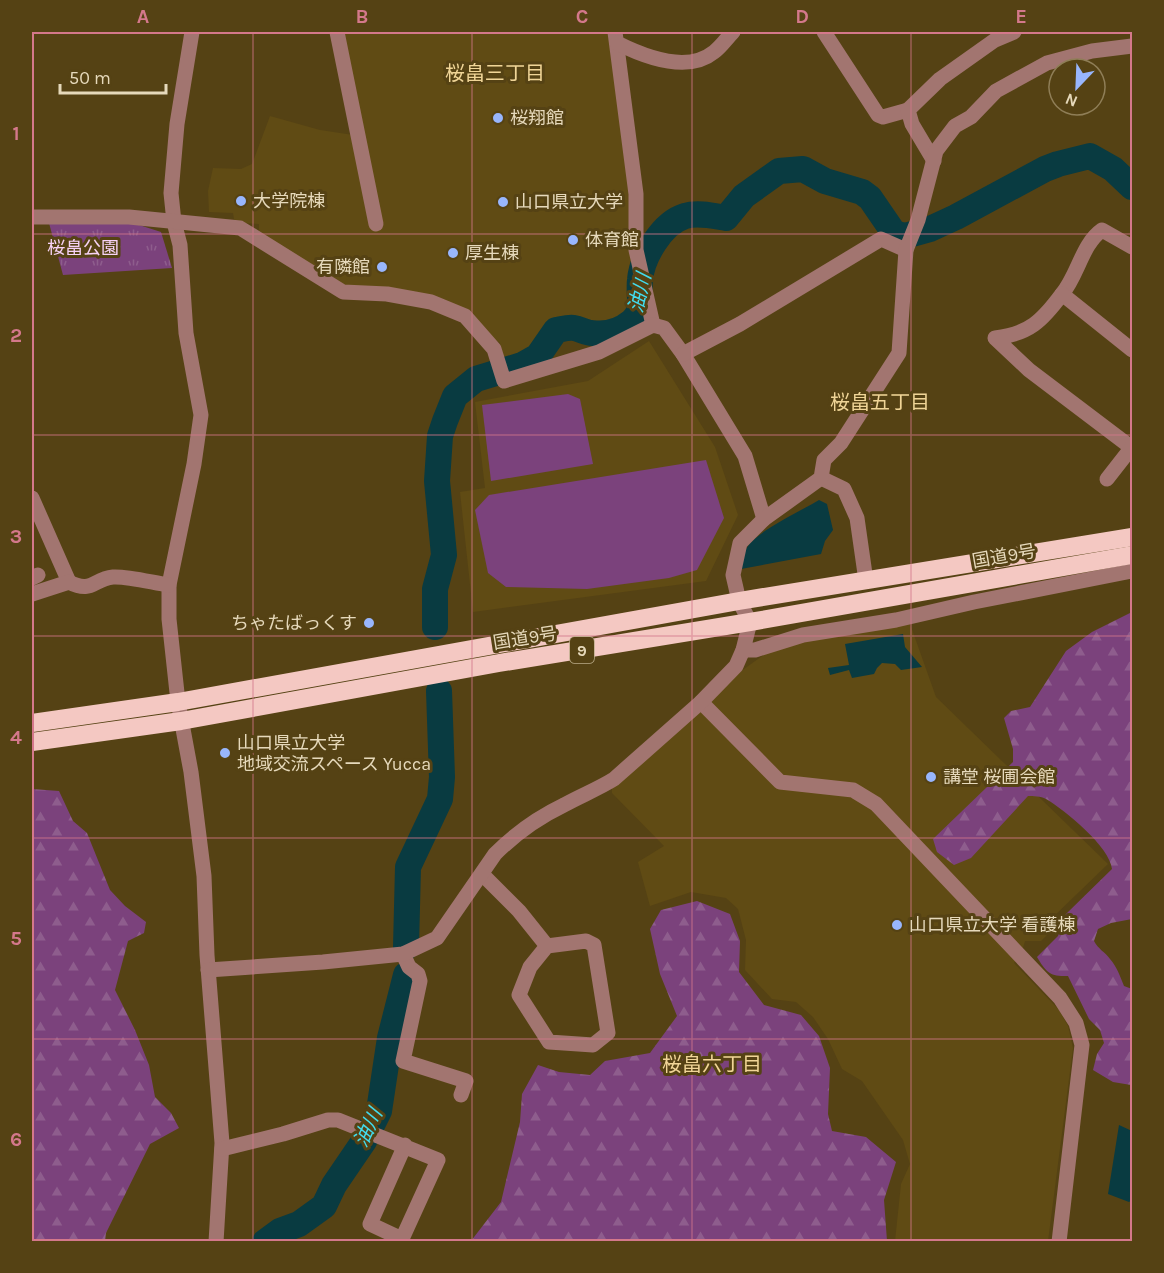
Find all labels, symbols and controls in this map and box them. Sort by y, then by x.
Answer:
text: A [137,5,150,28]
text: B [356,5,368,28]
text: C [576,5,588,28]
text: D [795,5,809,28]
text: E [1015,5,1027,28]
scale bar [60,57,166,95]
north arrow [1047,57,1107,117]
district label: 桜畠三丁目 [445,62,545,85]
text: 50 m [69,67,111,89]
text: N [1062,89,1080,111]
place label: 桜翔館 [510,107,564,129]
marker: 桜翔館 [491,111,505,125]
text: 1 [12,122,20,145]
place label: 大学院棟 [253,190,325,212]
place label: 山口県立大学 [515,191,623,213]
marker: 大学院棟 [234,194,248,208]
marker: 山口県立大学 [496,195,510,209]
place label: 体育館 [585,229,639,251]
marker: 体育館 [566,233,580,247]
park label: 桜畠公園 [47,237,119,259]
place label: 厚生棟 [465,242,519,264]
marker: 厚生棟 [446,246,460,260]
place label: 有隣館 [316,256,370,278]
marker: 有隣館 [375,260,389,274]
water label: 油川 [624,269,656,315]
text: 2 [10,324,22,347]
district label: 桜畠五丁目 [830,391,930,414]
text: 3 [10,525,22,548]
street label: 国道9号 [970,540,1038,572]
place label: ちゃたばっくす [231,612,357,634]
marker: ちゃたばっくす [362,616,376,630]
street label: 国道9号 [491,622,559,654]
road number: 9 [570,637,594,663]
text: 4 [10,726,22,749]
place label: 山口県立大学 地域交流スペース Yucca [237,732,431,775]
marker: 山口県立大学 地域交流スペース Yucca [218,746,232,760]
place label: 講堂 桜圃会館 [943,766,1055,788]
marker: 講堂 桜圃会館 [924,770,938,784]
place label: 山口県立大学 看護棟 [909,914,1075,936]
marker: 山口県立大学 看護棟 [890,918,904,932]
text: 5 [10,927,22,950]
district label: 桜畠六丁目 [662,1053,762,1076]
water label: 油川 [349,1103,388,1151]
text: 6 [10,1128,22,1151]

